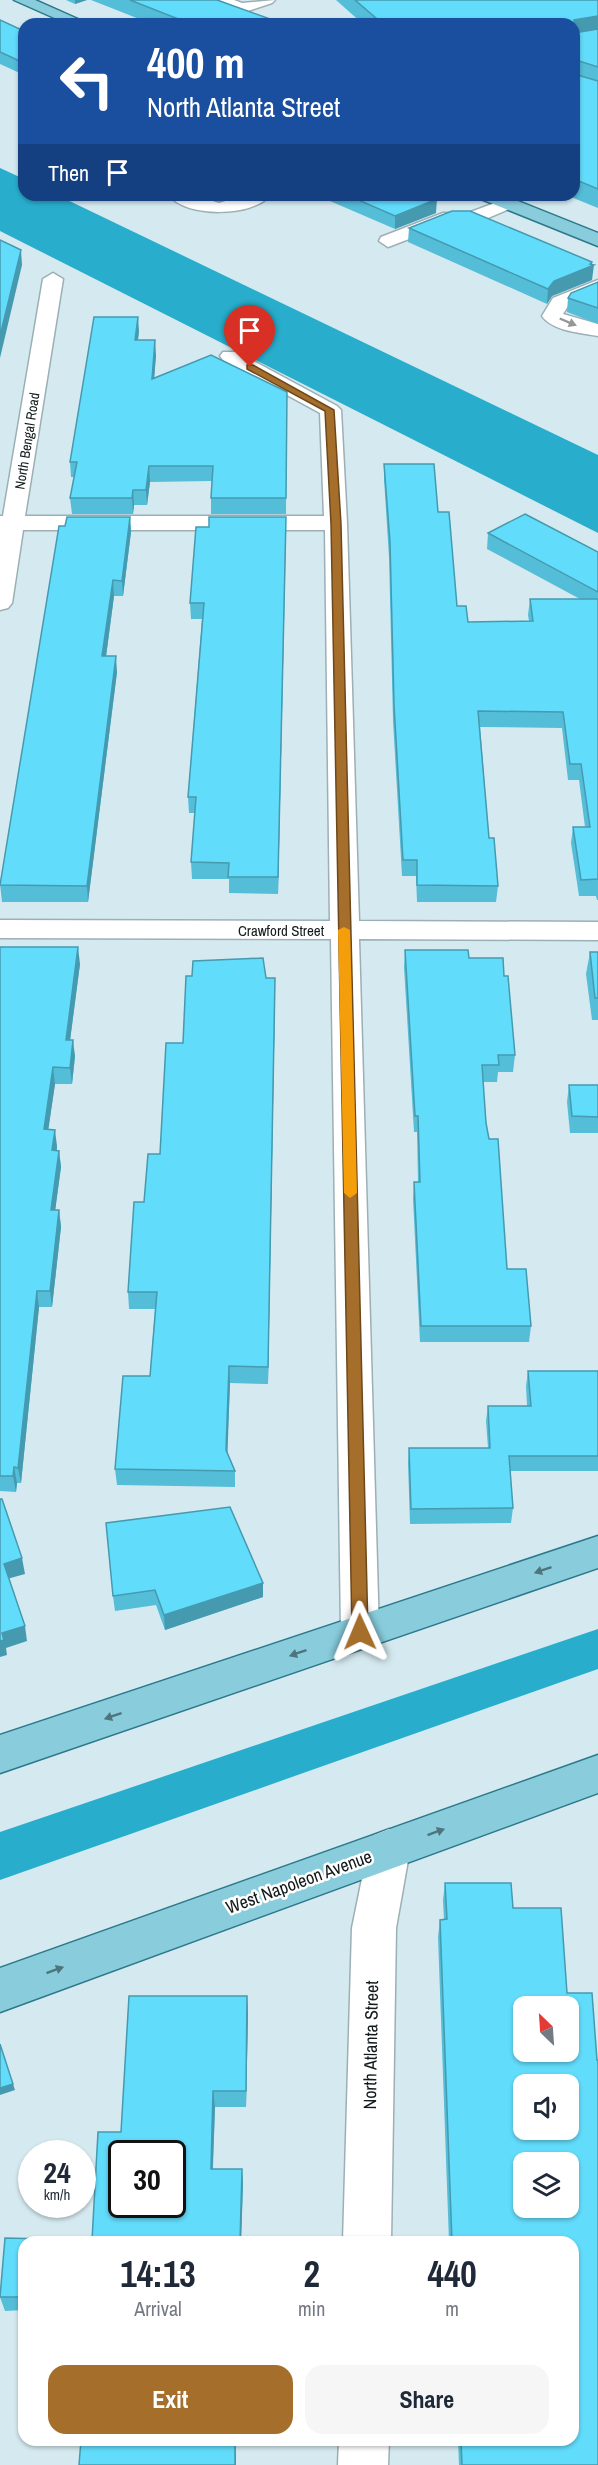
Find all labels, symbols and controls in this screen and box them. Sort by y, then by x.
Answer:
text: 400 m [147,35,245,91]
icon: left [48,42,126,120]
text: North Atlanta Street [147,89,340,125]
icon: arrive [101,156,134,189]
text: Then [48,158,89,188]
pin [224,305,275,367]
icon: arrive [233,314,266,347]
one-way arrow [559,318,577,327]
street label: North Bengal Road [10,391,44,491]
street label: Crawford Street [238,920,325,941]
one-way arrow [534,1566,552,1576]
position arrow [328,1600,392,1664]
one-way arrow [289,1649,307,1658]
one-way arrow [104,1711,122,1721]
one-way arrow [427,1827,445,1837]
street label: West Napoleon Avenue [222,1843,375,1920]
one-way arrow [46,1965,64,1975]
street label: North Atlanta Street [357,1980,384,2110]
north arrow [513,1996,579,2062]
map controls [513,1996,579,2218]
button: sound [513,2074,579,2140]
speed limit sign: 30 [108,2140,186,2218]
text: 24 [43,2152,71,2192]
button: layers [513,2152,579,2218]
text: km/h [44,2184,70,2205]
text: 14:13 [120,2250,196,2298]
text: 2 [303,2250,320,2298]
text: 440 [428,2250,477,2298]
text: Arrival [134,2295,182,2322]
text: min [298,2295,325,2322]
text: m [445,2295,459,2322]
button: Exit [48,2365,293,2434]
button: Share [305,2365,549,2434]

